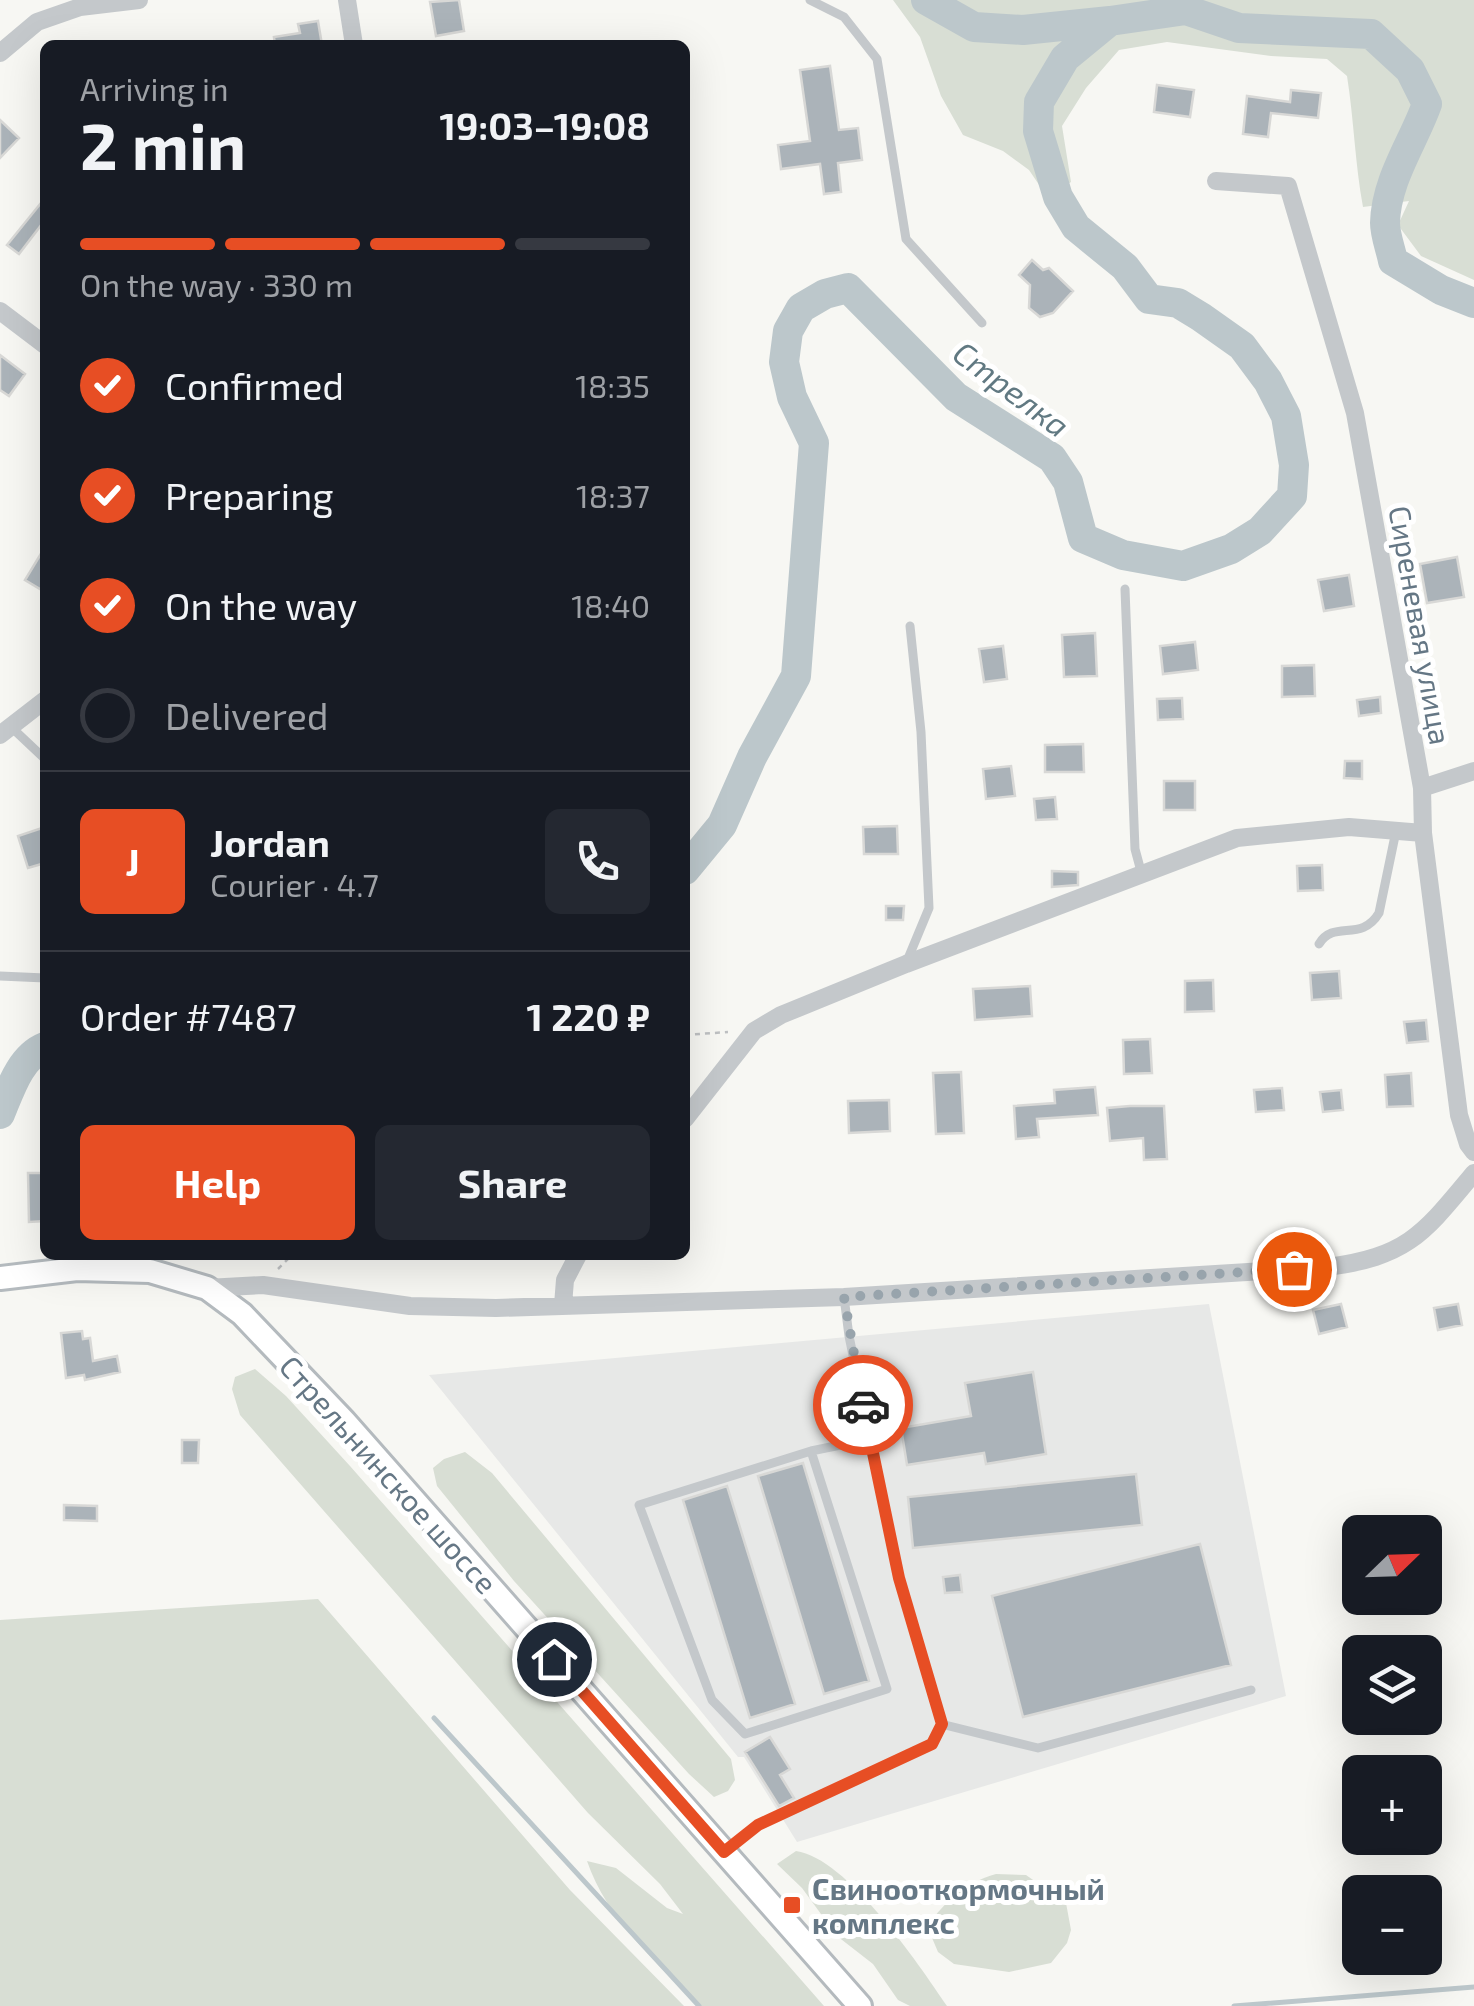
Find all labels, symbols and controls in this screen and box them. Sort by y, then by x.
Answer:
text: Arriving in [80,69,229,107]
text: 19:03–19:08 [440,102,650,148]
text: 2 min [80,105,246,183]
text: On the way · 330 m [80,265,353,303]
water label: Стрелка [947,332,1077,444]
icon: check [80,358,135,413]
text: Confirmed [165,362,344,408]
text: 18:35 [575,366,650,404]
icon: check [80,468,135,523]
text: Preparing [165,472,333,518]
text: 18:37 [576,476,650,514]
street label: Сиреневая улица [1381,503,1460,747]
icon: check [80,578,135,633]
text: On the way [165,582,357,628]
text: 18:40 [571,586,650,624]
text: Delivered [165,692,329,738]
button: phone [545,809,650,914]
text: Jordan [210,819,330,865]
text: J [125,838,140,884]
text: Courier · 4.7 [210,865,379,903]
text: Order #7487 [80,993,297,1039]
text: 1 220 ₽ [527,993,650,1039]
button: Help [80,1125,355,1240]
button: Share [375,1125,650,1240]
pin [1252,1227,1337,1312]
icon: bag [1267,1242,1322,1297]
street label: Стрельнинское шоссе [273,1348,505,1600]
courier [813,1355,913,1455]
icon: car [836,1378,891,1433]
north arrow [1342,1515,1442,1615]
map controls [1342,1515,1442,1975]
pin [512,1617,597,1702]
icon: home [527,1632,582,1687]
button: layers [1342,1635,1442,1735]
button: + [1342,1755,1442,1855]
place label: Свинооткормочный комплекс [812,1870,1105,1940]
button: − [1342,1875,1442,1975]
marker: Свинооткормочный комплекс [781,1894,803,1916]

